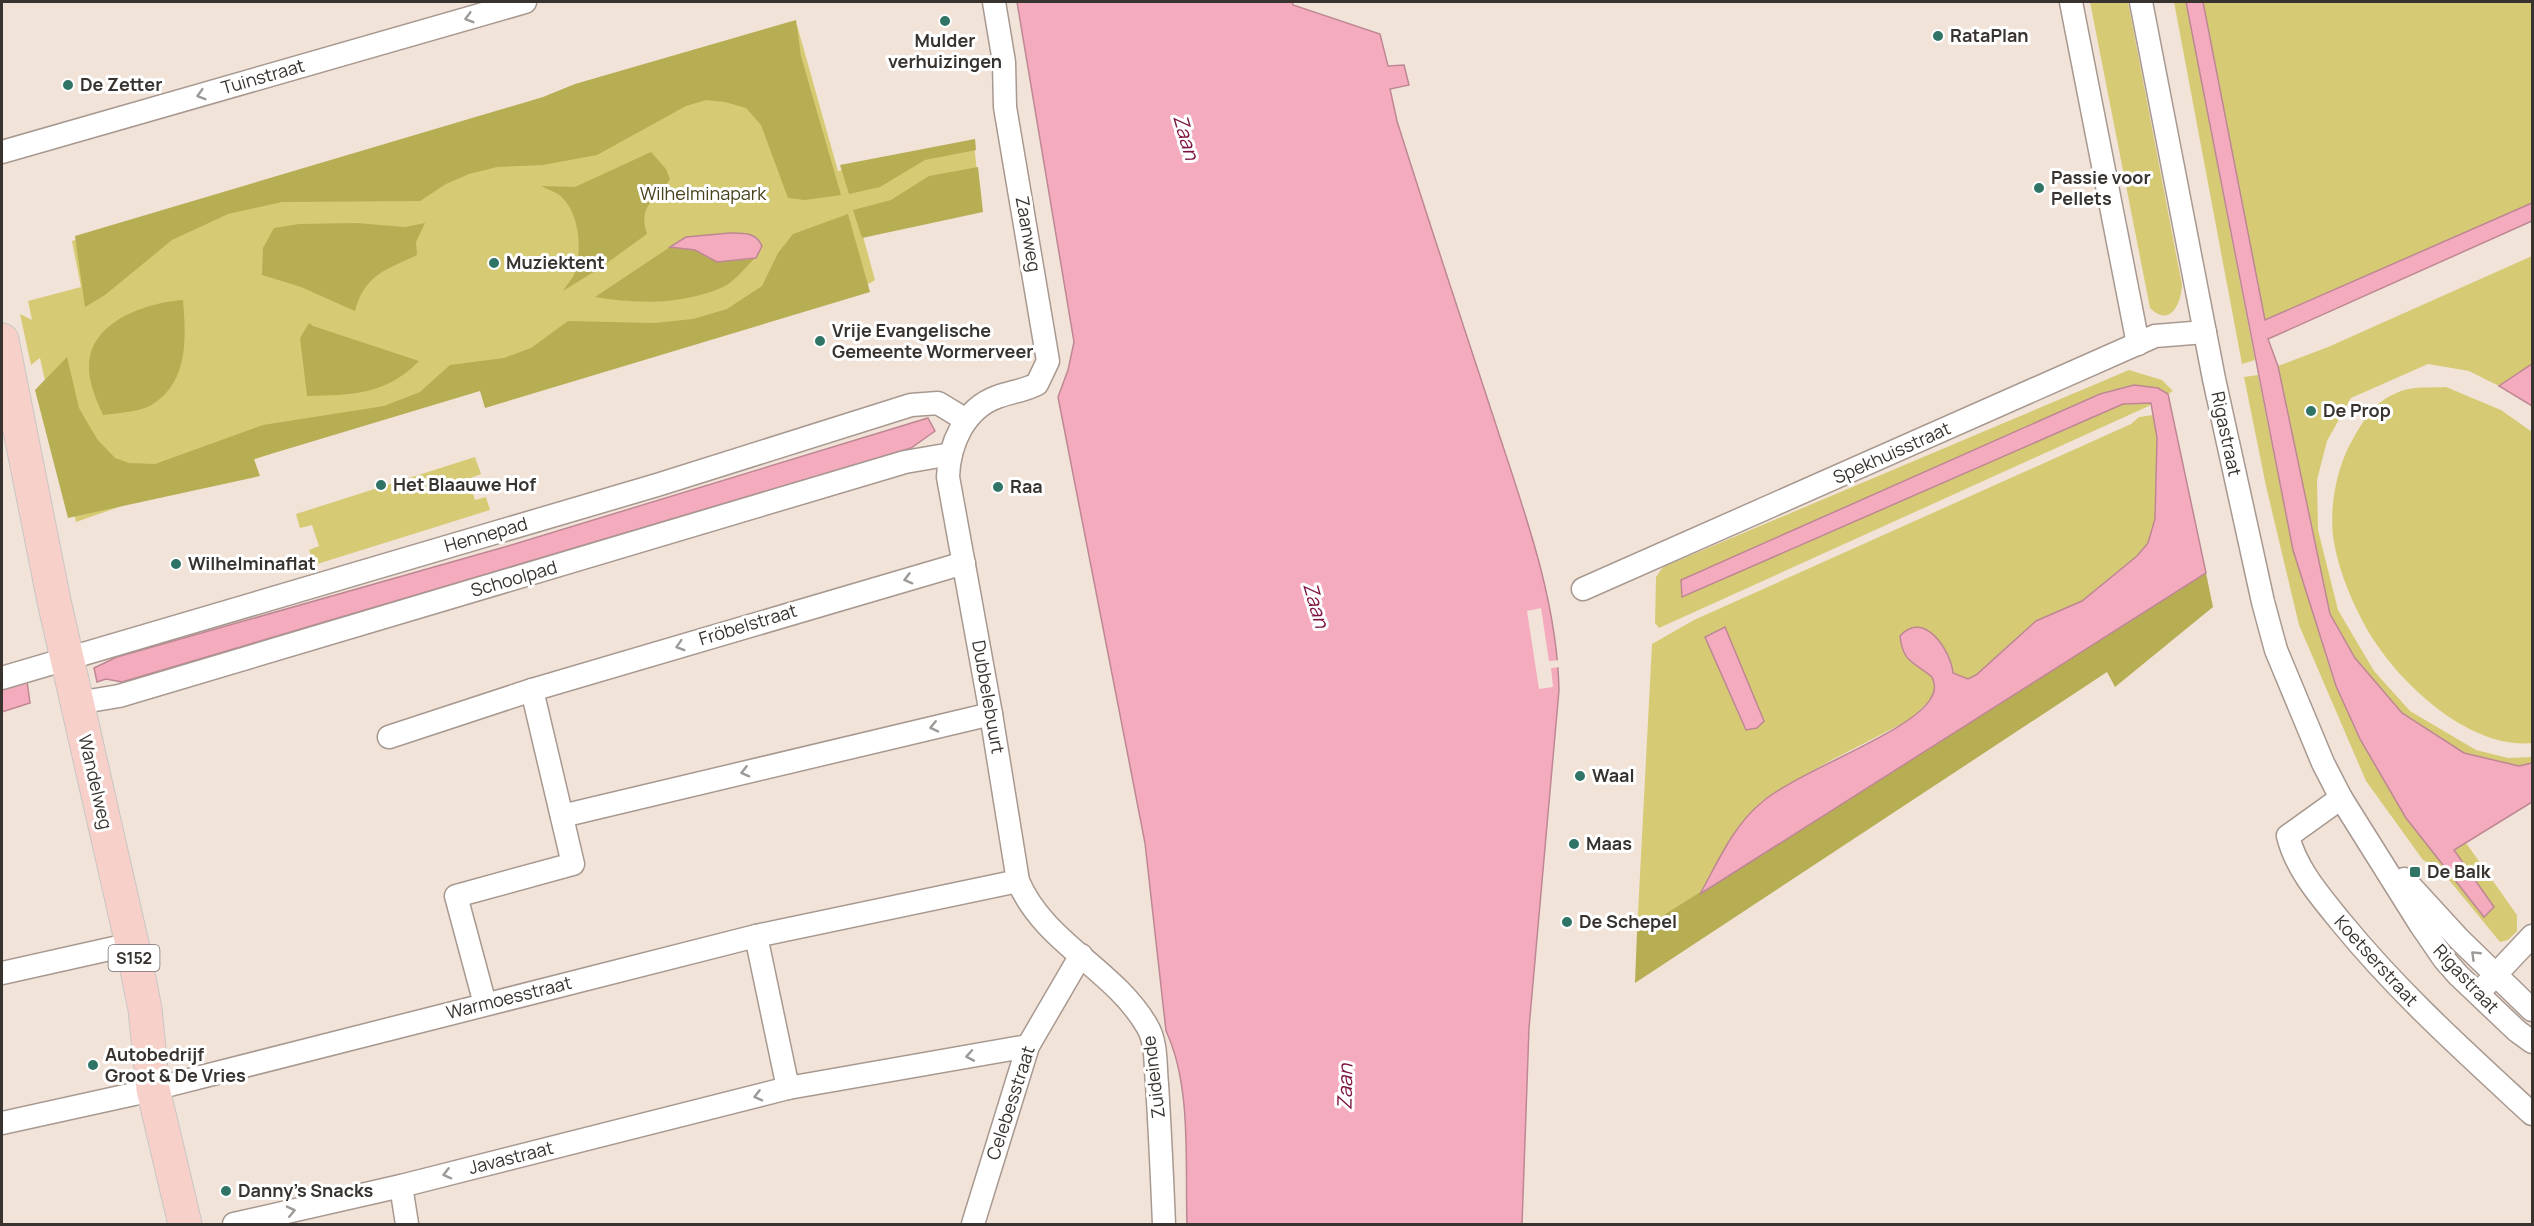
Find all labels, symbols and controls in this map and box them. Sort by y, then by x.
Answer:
one-way arrow [464,11,475,23]
marker: Mulder verhuizingen [938,14,952,28]
place label: RataPlan [1950,23,2029,47]
place label: Mulder verhuizingen [888,28,1002,73]
marker: RataPlan [1931,29,1945,43]
street label: Tuinstraat [218,53,307,99]
place label: De Zetter [80,72,162,96]
marker: De Zetter [61,78,75,92]
one-way arrow [196,87,206,100]
water label: Zaan [1167,111,1206,164]
place label: Passie voor Pellets [2051,165,2151,210]
park label: Wilhelminapark [640,181,767,205]
marker: Passie voor Pellets [2032,181,2046,195]
street label: Zaanweg [1011,194,1047,274]
place label: Muziektent [506,250,605,274]
marker: Muziektent [487,256,501,270]
place label: Vrije Evangelische Gemeente Wormerveer [832,318,1033,363]
marker: Vrije Evangelische Gemeente Wormerveer [813,334,827,348]
street label: Rigastraat [2206,389,2248,478]
place label: De Prop [2323,398,2391,422]
marker: De Prop [2304,404,2318,418]
street label: Spekhuisstraat [1829,415,1954,489]
place label: Het Blaauwe Hof [393,472,536,496]
place label: Raa [1010,474,1043,498]
marker: Het Blaauwe Hof [374,478,388,492]
marker: Raa [991,480,1005,494]
street label: Hennepad [441,511,530,557]
place label: Wilhelminaflat [188,551,316,575]
street label: Schoolpad [468,554,560,602]
marker: Wilhelminaflat [169,557,183,571]
one-way arrow [903,572,914,584]
water label: Zaan [1297,579,1336,632]
street label: Fröbelstraat [696,598,800,650]
street label: Dubbelebuurt [967,638,1011,756]
one-way arrow [675,639,686,651]
one-way arrow [930,720,940,733]
street label: Wandelweg [73,732,119,832]
place label: Waal [1592,763,1635,787]
one-way arrow [740,765,750,778]
marker: Waal [1573,769,1587,783]
place label: Maas [1586,831,1632,855]
marker: Maas [1567,837,1581,851]
place label: De Balk [2427,859,2492,883]
marker: De Balk [2408,865,2422,879]
place label: De Schepel [1579,909,1677,933]
street label: Koetserstraat [2330,910,2424,1011]
marker: De Schepel [1560,915,1574,929]
street label: Rigastraat [2429,939,2505,1018]
road number: S152 [108,945,160,971]
one-way arrow [2471,951,2481,962]
street label: Warmoesstraat [444,970,574,1024]
street label: Zuideinde [1136,1034,1170,1120]
place label: Autobedrijf Groot & De Vries [105,1042,246,1087]
street label: Celebesstraat [980,1043,1040,1163]
one-way arrow [966,1049,976,1062]
marker: Autobedrijf Groot & De Vries [86,1058,100,1072]
water label: Zaan [1331,1062,1358,1110]
one-way arrow [753,1088,763,1101]
street label: Javastraat [466,1135,556,1179]
one-way arrow [442,1167,452,1180]
place label: Danny's Snacks [238,1178,374,1202]
marker: Danny's Snacks [219,1184,233,1198]
one-way arrow [285,1206,295,1219]

